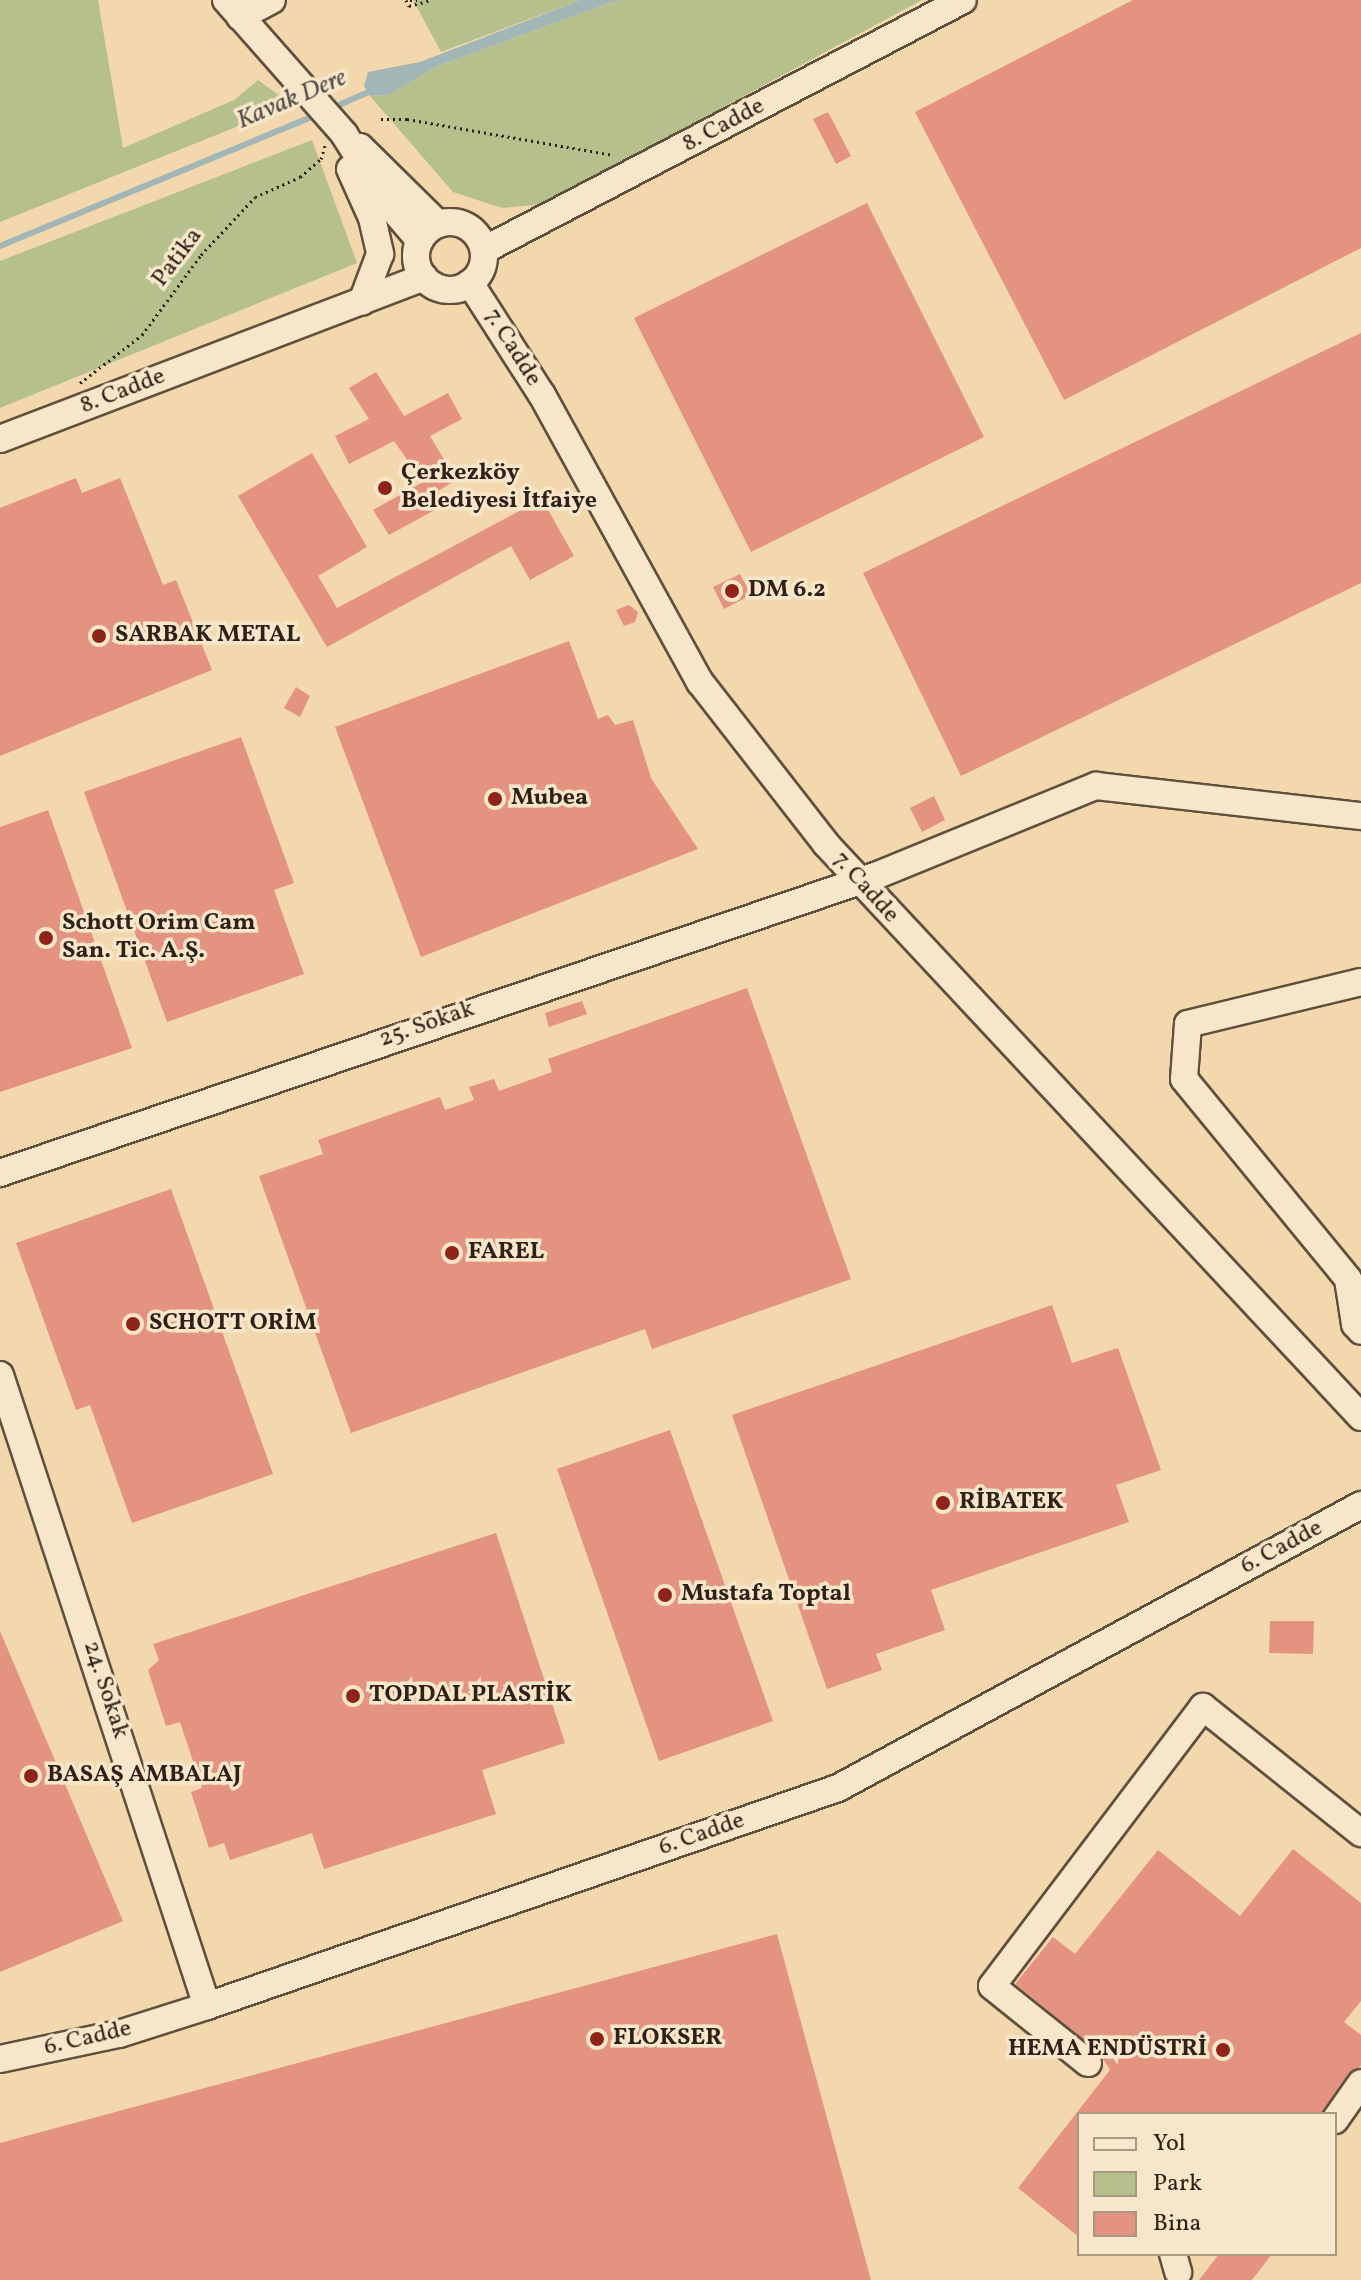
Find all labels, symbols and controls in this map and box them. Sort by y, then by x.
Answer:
water label: Kavak Dere [232,63,352,137]
street label: 8. Cadde [678,92,770,160]
street label: Patika [147,223,209,293]
street label: 7. Cadde [477,304,547,392]
street label: 8. Cadde [76,363,170,421]
place label: Çerkezköy Belediyesi İtfaiye [401,460,597,516]
marker: Çerkezköy Belediyesi İtfaiye [376,479,394,497]
place label: DM 6.2 [748,577,826,605]
marker: DM 6.2 [723,582,741,600]
place label: SARBAK METAL [115,622,300,650]
marker: SARBAK METAL [90,627,108,645]
place label: Mubea [511,785,588,813]
marker: Mubea [486,790,504,808]
street label: 7. Cadde [826,846,904,930]
place label: Schott Orim Cam San. Tic. A.Ş. [62,910,256,966]
marker: Schott Orim Cam San. Tic. A.Ş. [37,929,55,947]
street label: 25. Sokak [376,995,478,1055]
place label: FAREL [468,1239,544,1267]
marker: FAREL [443,1244,461,1262]
place label: SCHOTT ORİM [149,1310,317,1338]
marker: SCHOTT ORİM [124,1315,142,1333]
place label: RİBATEK [959,1489,1064,1517]
marker: RİBATEK [934,1494,952,1512]
street label: 6. Cadde [1236,1514,1328,1582]
place label: Mustafa Toptal [681,1581,851,1609]
marker: Mustafa Toptal [656,1586,674,1604]
street label: 24. Sokak [76,1638,134,1742]
place label: TOPDAL PLASTİK [369,1682,572,1710]
marker: TOPDAL PLASTİK [344,1687,362,1705]
place label: BASAŞ AMBALAJ [47,1762,242,1790]
marker: BASAŞ AMBALAJ [22,1767,40,1785]
street label: 6. Cadde [655,1807,749,1863]
street label: 6. Cadde [42,2015,134,2063]
place label: FLOKSER [613,2025,722,2053]
marker: FLOKSER [588,2030,606,2048]
place label: HEMA ENDÜSTRİ [1008,2036,1207,2064]
marker: HEMA ENDÜSTRİ [1214,2041,1232,2059]
legend [1077,2112,1337,2256]
text: Yol [1153,2127,1186,2161]
text: Park [1153,2167,1202,2201]
text: Bina [1153,2207,1201,2241]

